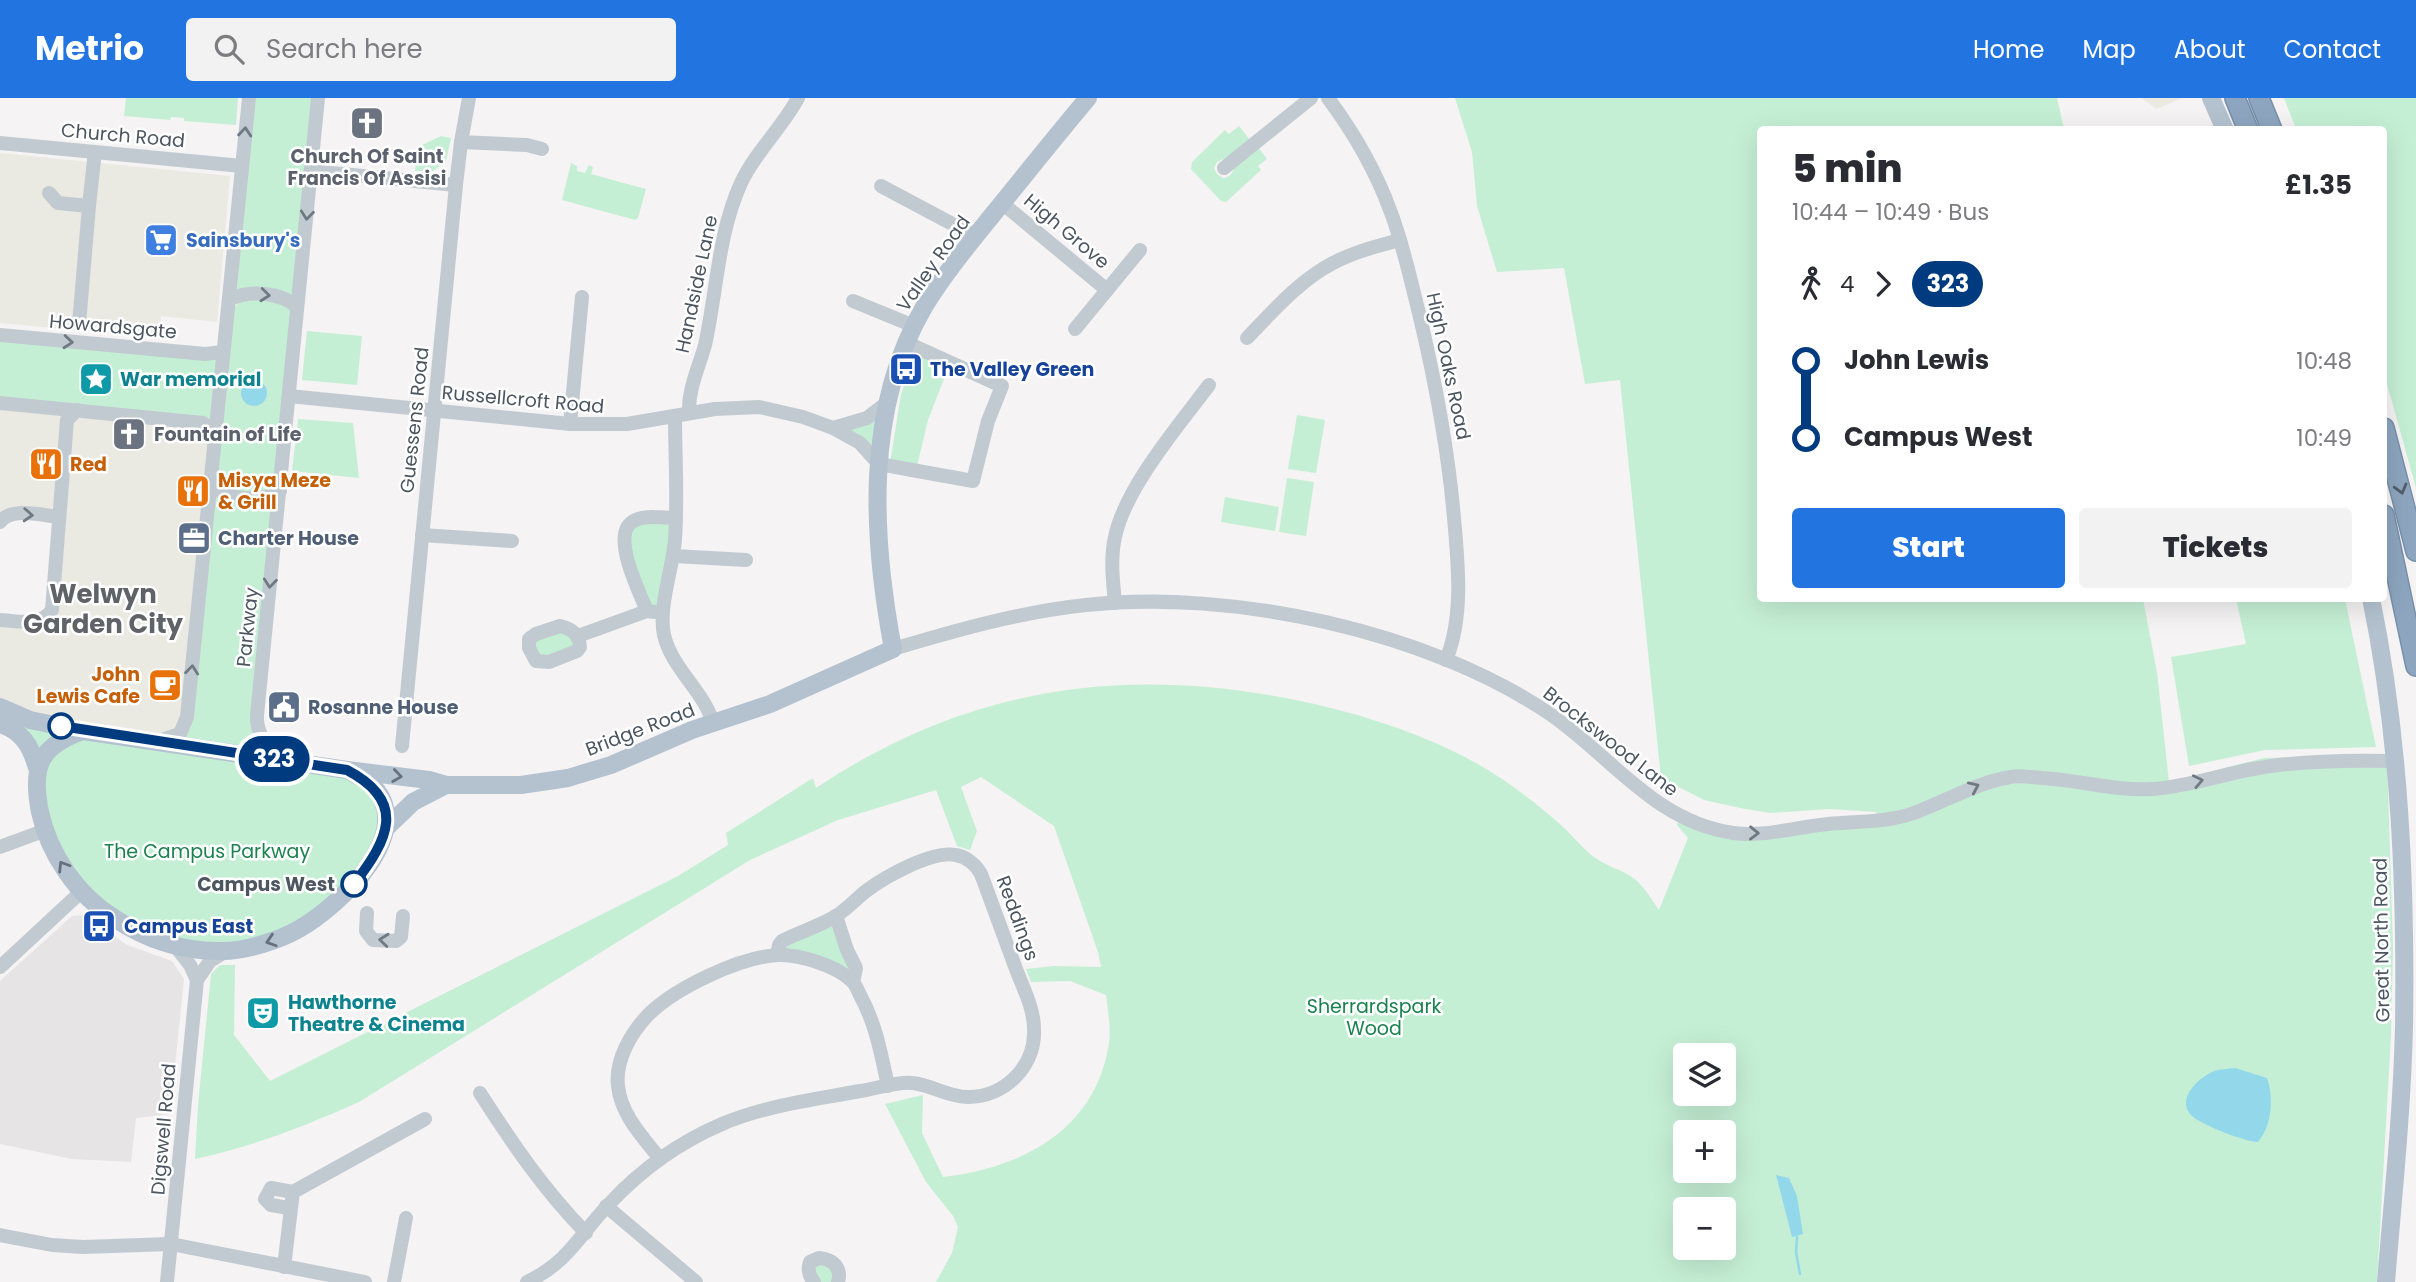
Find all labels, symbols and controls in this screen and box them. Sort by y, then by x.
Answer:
search box [186,18,676,81]
text: Metrio [35,25,144,72]
icon: search [210,30,248,68]
text: Search here [266,31,423,67]
text: Home [1973,33,2045,66]
text: Map [2083,33,2136,66]
text: About [2174,33,2245,66]
text: Contact [2283,33,2381,66]
church icon: Church Of Saint Francis Of Assisi [348,104,386,142]
street label: Church Road [60,117,186,154]
one-way arrow [238,126,253,138]
text: 5 min [1792,142,1902,195]
place label: Church Of Saint Francis Of Assisi [288,143,446,192]
text: £1.35 [2285,167,2352,203]
street label: High Grove [1018,187,1115,275]
text: 10:44 – 10:49 · Bus [1792,196,1989,228]
one-way arrow [300,210,315,221]
street label: Valley Road [890,210,977,317]
street label: Handside Lane [669,213,724,356]
supermarket icon: Sainsbury's [142,221,180,259]
place label: Sainsbury's [186,227,300,254]
icon: walk [1792,265,1830,303]
icon: forward [1864,265,1902,303]
text: 323 [1926,267,1969,300]
text: 4 [1840,268,1854,300]
one-way arrow [260,287,271,302]
street label: High Oaks Road [1420,290,1477,442]
street label: Howardsgate [48,307,178,346]
one-way arrow [62,334,74,349]
text: John Lewis [1844,342,1989,378]
text: 10:48 [2296,345,2352,377]
street label: Guessens Road [393,346,436,495]
bus stop icon: The Valley Green [887,350,925,388]
place label: The Valley Green [930,356,1094,383]
place icon: War memorial [77,360,115,398]
place label: War memorial [120,366,261,393]
street label: Russellcroft Road [441,379,605,420]
church icon: Fountain of Life [110,415,148,453]
text: Campus West [1844,419,2033,455]
place label: Fountain of Life [154,421,302,448]
text: 10:49 [2296,422,2352,454]
restaurant icon: Red [27,445,65,483]
place label: Red [70,451,107,478]
place label: Misya Meze & Grill [218,467,331,516]
restaurant icon: Misya Meze & Grill [174,472,212,510]
one-way arrow [2393,483,2407,495]
one-way arrow [22,507,33,522]
button: Start [1792,508,2065,588]
button: Tickets [2079,508,2352,588]
office icon: Charter House [175,519,213,557]
place label: Charter House [218,525,359,552]
district label: Welwyn Garden City [23,576,183,642]
one-way arrow [263,577,278,589]
street label: Parkway [230,586,265,668]
place label: John Lewis Cafe [37,661,140,710]
one-way arrow [185,664,200,676]
cafe icon: John Lewis Cafe [146,666,184,704]
street label: Brockswood Lane [1537,680,1684,803]
public building icon: Rosanne House [265,688,303,726]
place label: Rosanne House [308,694,459,721]
street label: Bridge Road [581,696,699,763]
unlabelled marker [48,713,74,739]
line badge: 323 [234,736,314,782]
text: 323 [253,742,295,775]
one-way arrow [391,769,403,784]
one-way arrow [2192,774,2204,789]
one-way arrow [1967,781,1979,795]
one-way arrow [1749,825,1760,841]
park label: The Campus Parkway [104,838,310,865]
street label: Great North Road [2367,857,2396,1023]
one-way arrow [59,861,72,874]
place label: Campus West [197,871,335,898]
marker: Campus West [341,871,367,897]
street label: Reddings [990,872,1045,964]
bus stop icon: Campus East [80,907,118,945]
place label: Campus East [124,913,254,940]
one-way arrow [265,932,277,947]
one-way arrow [378,932,390,947]
place label: Hawthorne Theatre & Cinema [288,989,465,1038]
park label: Sherrardspark Wood [1307,993,1441,1042]
theatre icon: Hawthorne Theatre & Cinema [244,994,282,1032]
map controls [1673,1043,1736,1260]
button: layers [1673,1043,1736,1106]
street label: Digswell Road [144,1062,183,1196]
button: + [1673,1120,1736,1183]
button: − [1673,1197,1736,1260]

